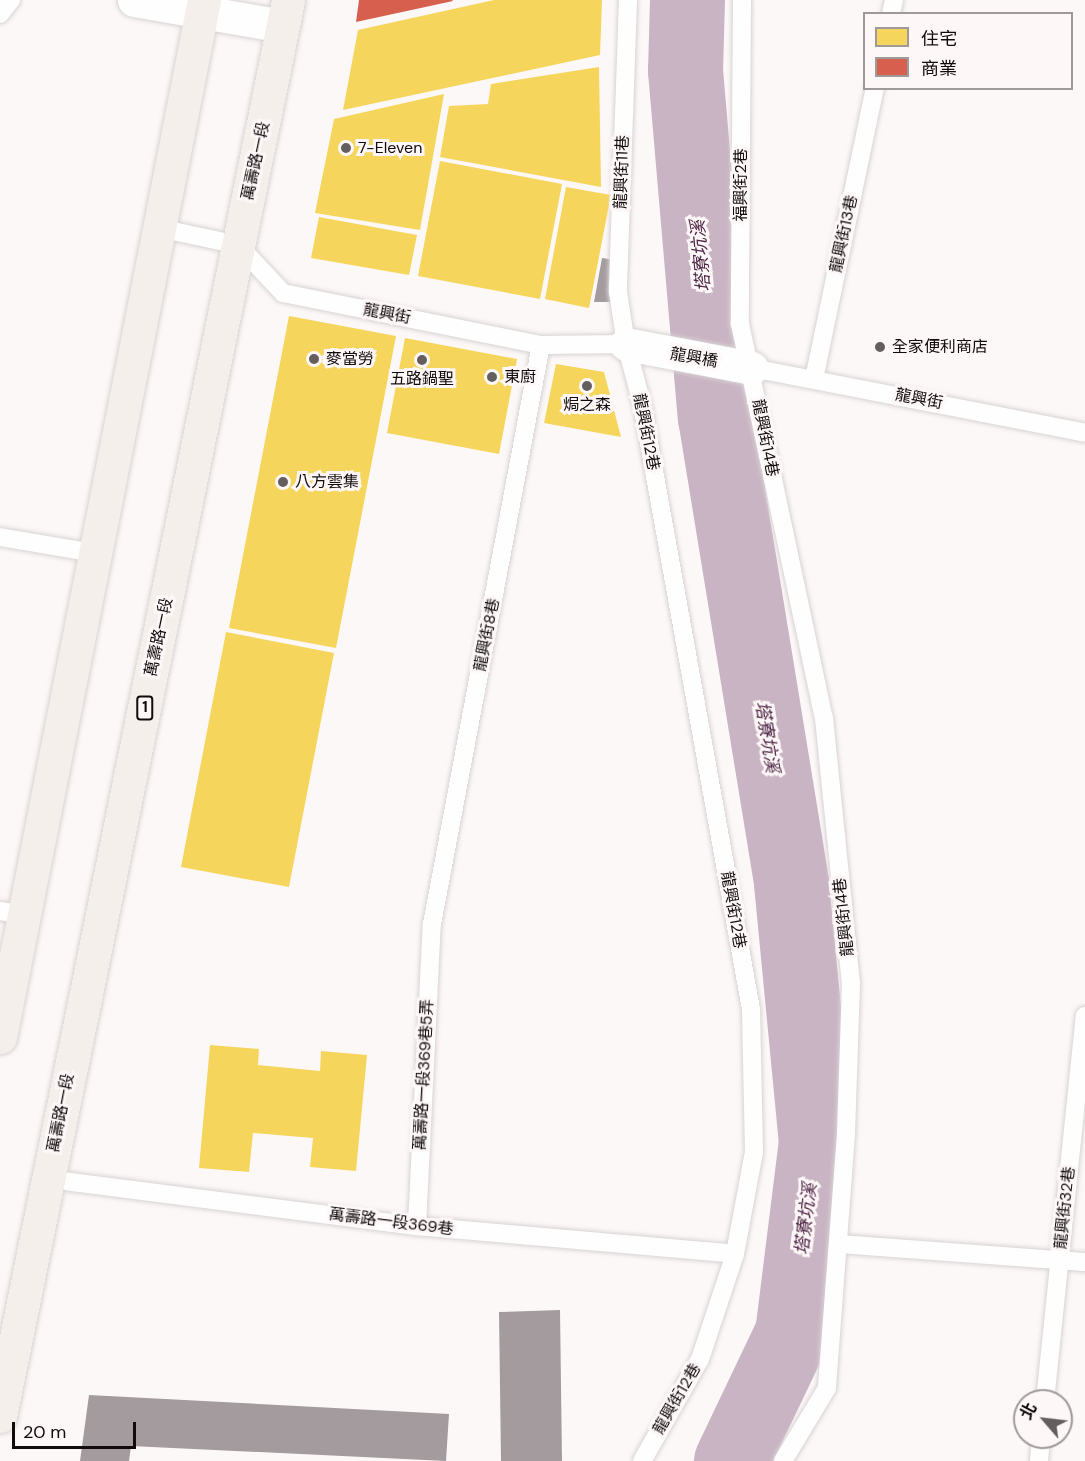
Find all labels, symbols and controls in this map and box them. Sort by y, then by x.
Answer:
legend [863,12,1073,90]
text: 住宅 [921,27,957,51]
text: 商業 [921,57,957,81]
street label: 萬壽路一段 [238,120,274,202]
street label: 龍興街11巷 [611,135,633,209]
place label: 7-Eleven [358,138,422,158]
marker: 7-Eleven [339,141,353,155]
street label: 福興街2巷 [731,148,751,222]
street label: 龍興街13巷 [826,194,862,274]
water label: 塔寮坑溪 [687,219,715,293]
street label: 龍興街 [362,300,412,328]
place label: 全家便利商店 [892,337,988,357]
marker: 全家便利商店 [873,340,887,354]
street label: 龍興橋 [669,344,719,372]
place label: 麥當勞 [326,349,374,369]
marker: 麥當勞 [307,352,321,366]
marker: 五路鍋聖 [415,353,429,367]
place label: 東廚 [504,367,536,387]
place label: 五路鍋聖 [390,369,454,389]
marker: 東廚 [485,370,499,384]
marker: 焗之森 [580,379,594,393]
street label: 龍興街 [894,385,944,413]
street label: 龍興街12巷 [629,392,663,472]
place label: 焗之森 [563,395,611,415]
street label: 龍興街14巷 [748,398,782,478]
place label: 八方雲集 [295,472,359,492]
marker: 八方雲集 [276,475,290,489]
street label: 萬壽路一段 [141,596,177,678]
street label: 龍興街8巷 [471,597,503,673]
road number: 1 [136,696,154,720]
water label: 塔寮坑溪 [751,700,783,774]
street label: 龍興街12巷 [717,870,749,950]
street label: 龍興街14巷 [830,877,858,957]
street label: 萬壽路一段369巷5弄 [410,999,438,1151]
street label: 萬壽路一段 [44,1072,78,1154]
street label: 龍興街32巷 [1051,1166,1079,1250]
water label: 塔寮坑溪 [791,1182,821,1256]
street label: 萬壽路一段369巷 [328,1205,454,1239]
street label: 龍興街12巷 [649,1360,705,1438]
north arrow [1013,1389,1073,1449]
text: 北 [1015,1399,1041,1423]
scale bar [15,1410,140,1448]
text: 20 m [23,1420,66,1444]

